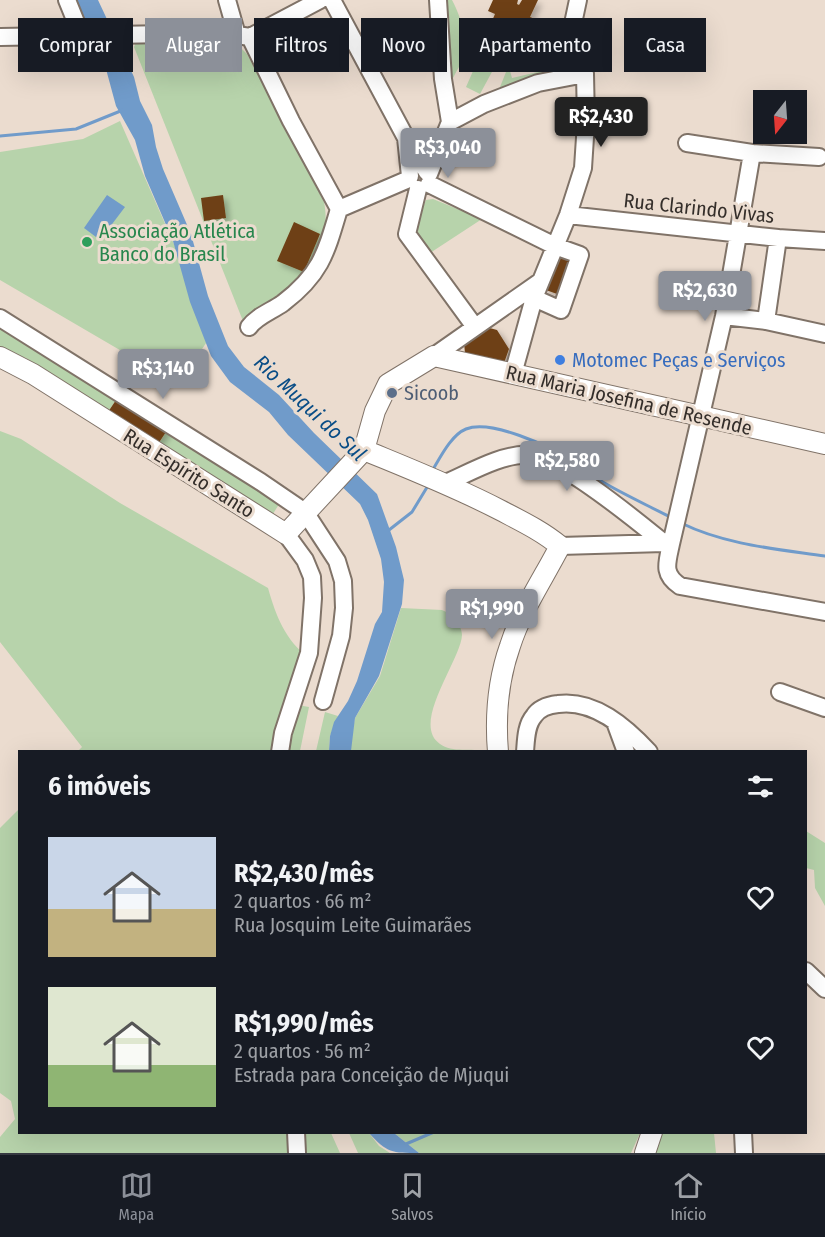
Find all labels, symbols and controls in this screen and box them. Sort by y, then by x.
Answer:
chip: Comprar [18,18,133,72]
chip: Alugar [145,18,242,72]
chip: Filtros [254,18,349,72]
chip: Novo [361,18,447,72]
chip: Apartamento [459,18,612,72]
chip: Casa [624,18,706,72]
north arrow [753,90,807,144]
map controls [753,90,807,144]
pin: R$2,430 [546,97,656,148]
text: R$2,430 [569,104,633,128]
pin: R$3,040 [393,128,503,179]
text: R$3,040 [415,135,481,159]
street label: Rua Clarindo Vivas [622,188,776,228]
place label: Associação Atlética Banco do Brasil [99,219,255,266]
marker: Associação Atlética Banco do Brasil [80,235,94,249]
pin: R$2,630 [650,271,760,322]
text: R$2,630 [672,278,738,302]
place label: Motomec Peças e Serviços [572,348,786,372]
pin: R$3,140 [108,349,218,400]
water label: Rio Muqui do Sul [249,349,371,467]
marker: Motomec Peças e Serviços [553,353,567,367]
text: R$3,140 [132,356,194,380]
street label: Rua Maria Josefina de Resende [504,360,754,440]
place label: Sicoob [404,381,459,405]
marker: Sicoob [385,386,399,400]
street label: Rua Espírito Santo [119,423,259,523]
pin: R$2,580 [512,441,622,492]
text: R$2,580 [534,448,600,472]
pin: R$1,990 [437,589,547,640]
text: R$1,990 [460,596,524,620]
icon: filters [744,770,777,803]
text: 6 imóveis [48,771,151,802]
text: R$2,430/mês [234,858,374,889]
icon: home [96,861,168,933]
icon: heart [744,881,777,914]
text: 2 quartos · 66 m² [234,889,371,913]
text: Rua Josquim Leite Guimarães [234,913,472,937]
text: R$1,990/mês [234,1008,374,1039]
icon: home [96,1011,168,1083]
icon: heart [744,1031,777,1064]
text: 2 quartos · 56 m² [234,1039,371,1063]
text: Estrada para Conceição de Mjuqui [234,1063,509,1087]
tab: Mapa [119,1169,154,1224]
tab: Salvos [391,1169,433,1224]
tab: Início [670,1169,706,1224]

